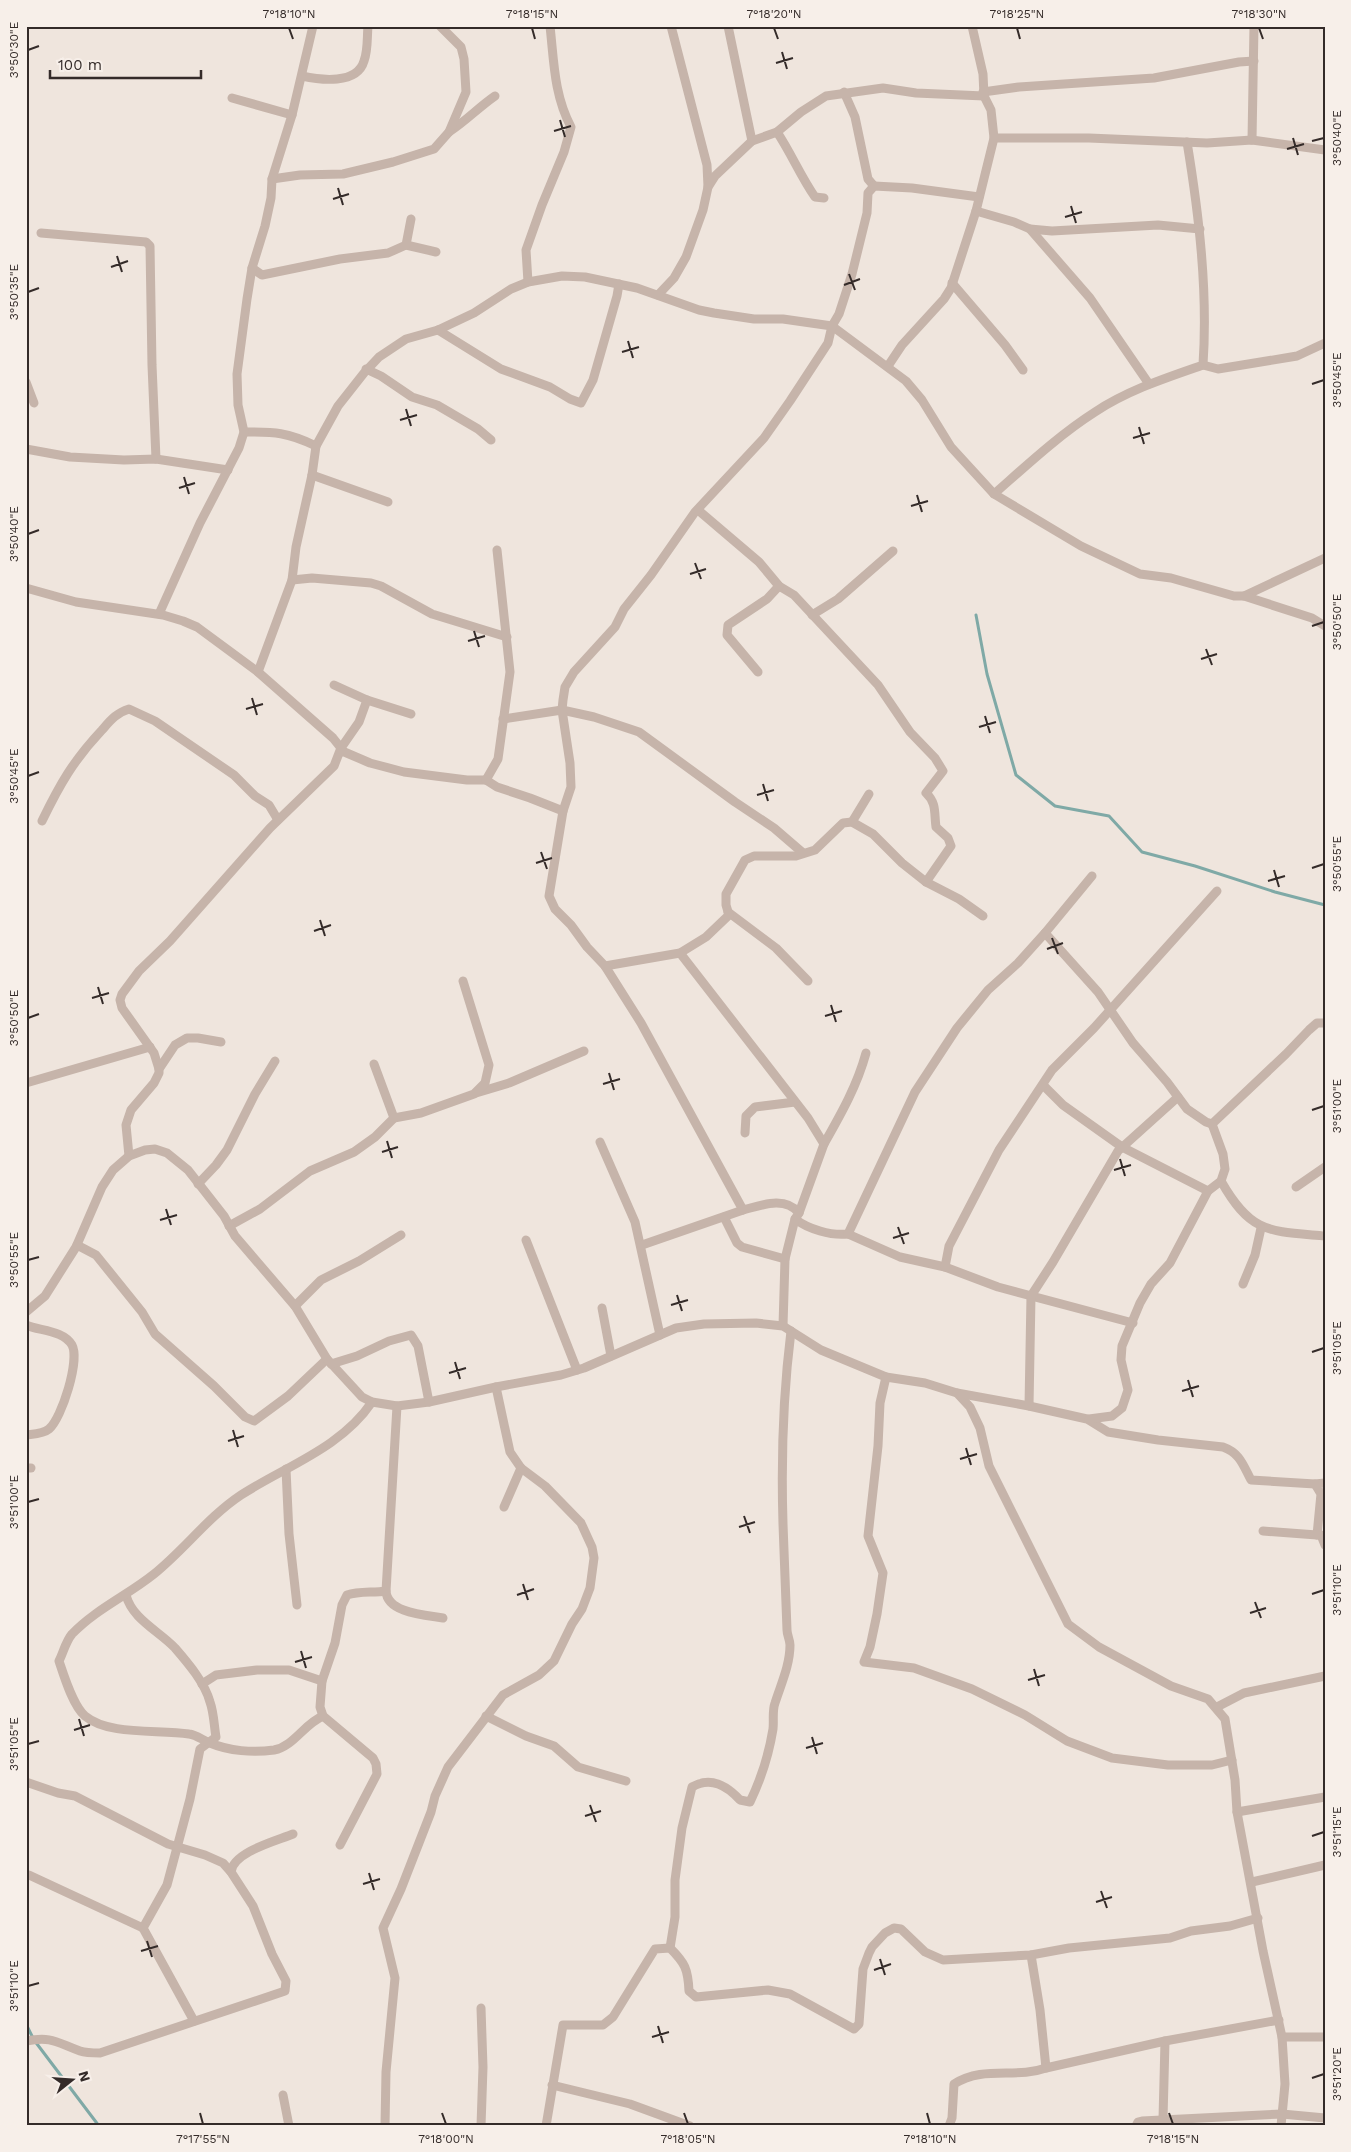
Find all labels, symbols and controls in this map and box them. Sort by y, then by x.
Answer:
text: 7°18'10"N [263,7,315,21]
text: 7°18'15"N [506,7,558,21]
text: 7°18'20"N [746,7,802,21]
text: 7°18'25"N [990,7,1044,21]
text: 7°18'30"N [1231,7,1287,21]
text: 3°50'30"E [7,21,21,78]
scale bar [50,48,201,80]
text: 100 m [58,56,102,74]
text: 3°50'40"E [1330,110,1344,166]
text: 3°50'35"E [7,264,21,320]
text: 3°50'45"E [1330,352,1344,408]
text: 3°50'40"E [7,506,21,562]
text: 3°50'50"E [1330,593,1344,650]
text: 3°50'45"E [7,748,21,804]
text: 3°50'55"E [1330,836,1344,892]
text: 3°50'50"E [7,989,21,1046]
text: 3°51'00"E [1330,1078,1344,1133]
text: 3°50'55"E [7,1232,21,1288]
text: 3°51'05"E [1330,1321,1344,1375]
text: 3°51'00"E [7,1474,21,1529]
text: 3°51'10"E [1330,1564,1344,1616]
text: 3°51'05"E [7,1717,21,1771]
text: 3°51'15"E [1330,1806,1344,1858]
text: 3°51'10"E [7,1960,21,2012]
text: 3°51'20"E [1330,2047,1344,2101]
north arrow [48,2054,98,2104]
text: N [75,2069,94,2083]
text: 7°17'55"N [176,2132,230,2146]
text: 7°18'00"N [418,2132,474,2146]
text: 7°18'05"N [660,2132,716,2146]
text: 7°18'10"N [904,2132,956,2146]
text: 7°18'15"N [1147,2132,1199,2146]

